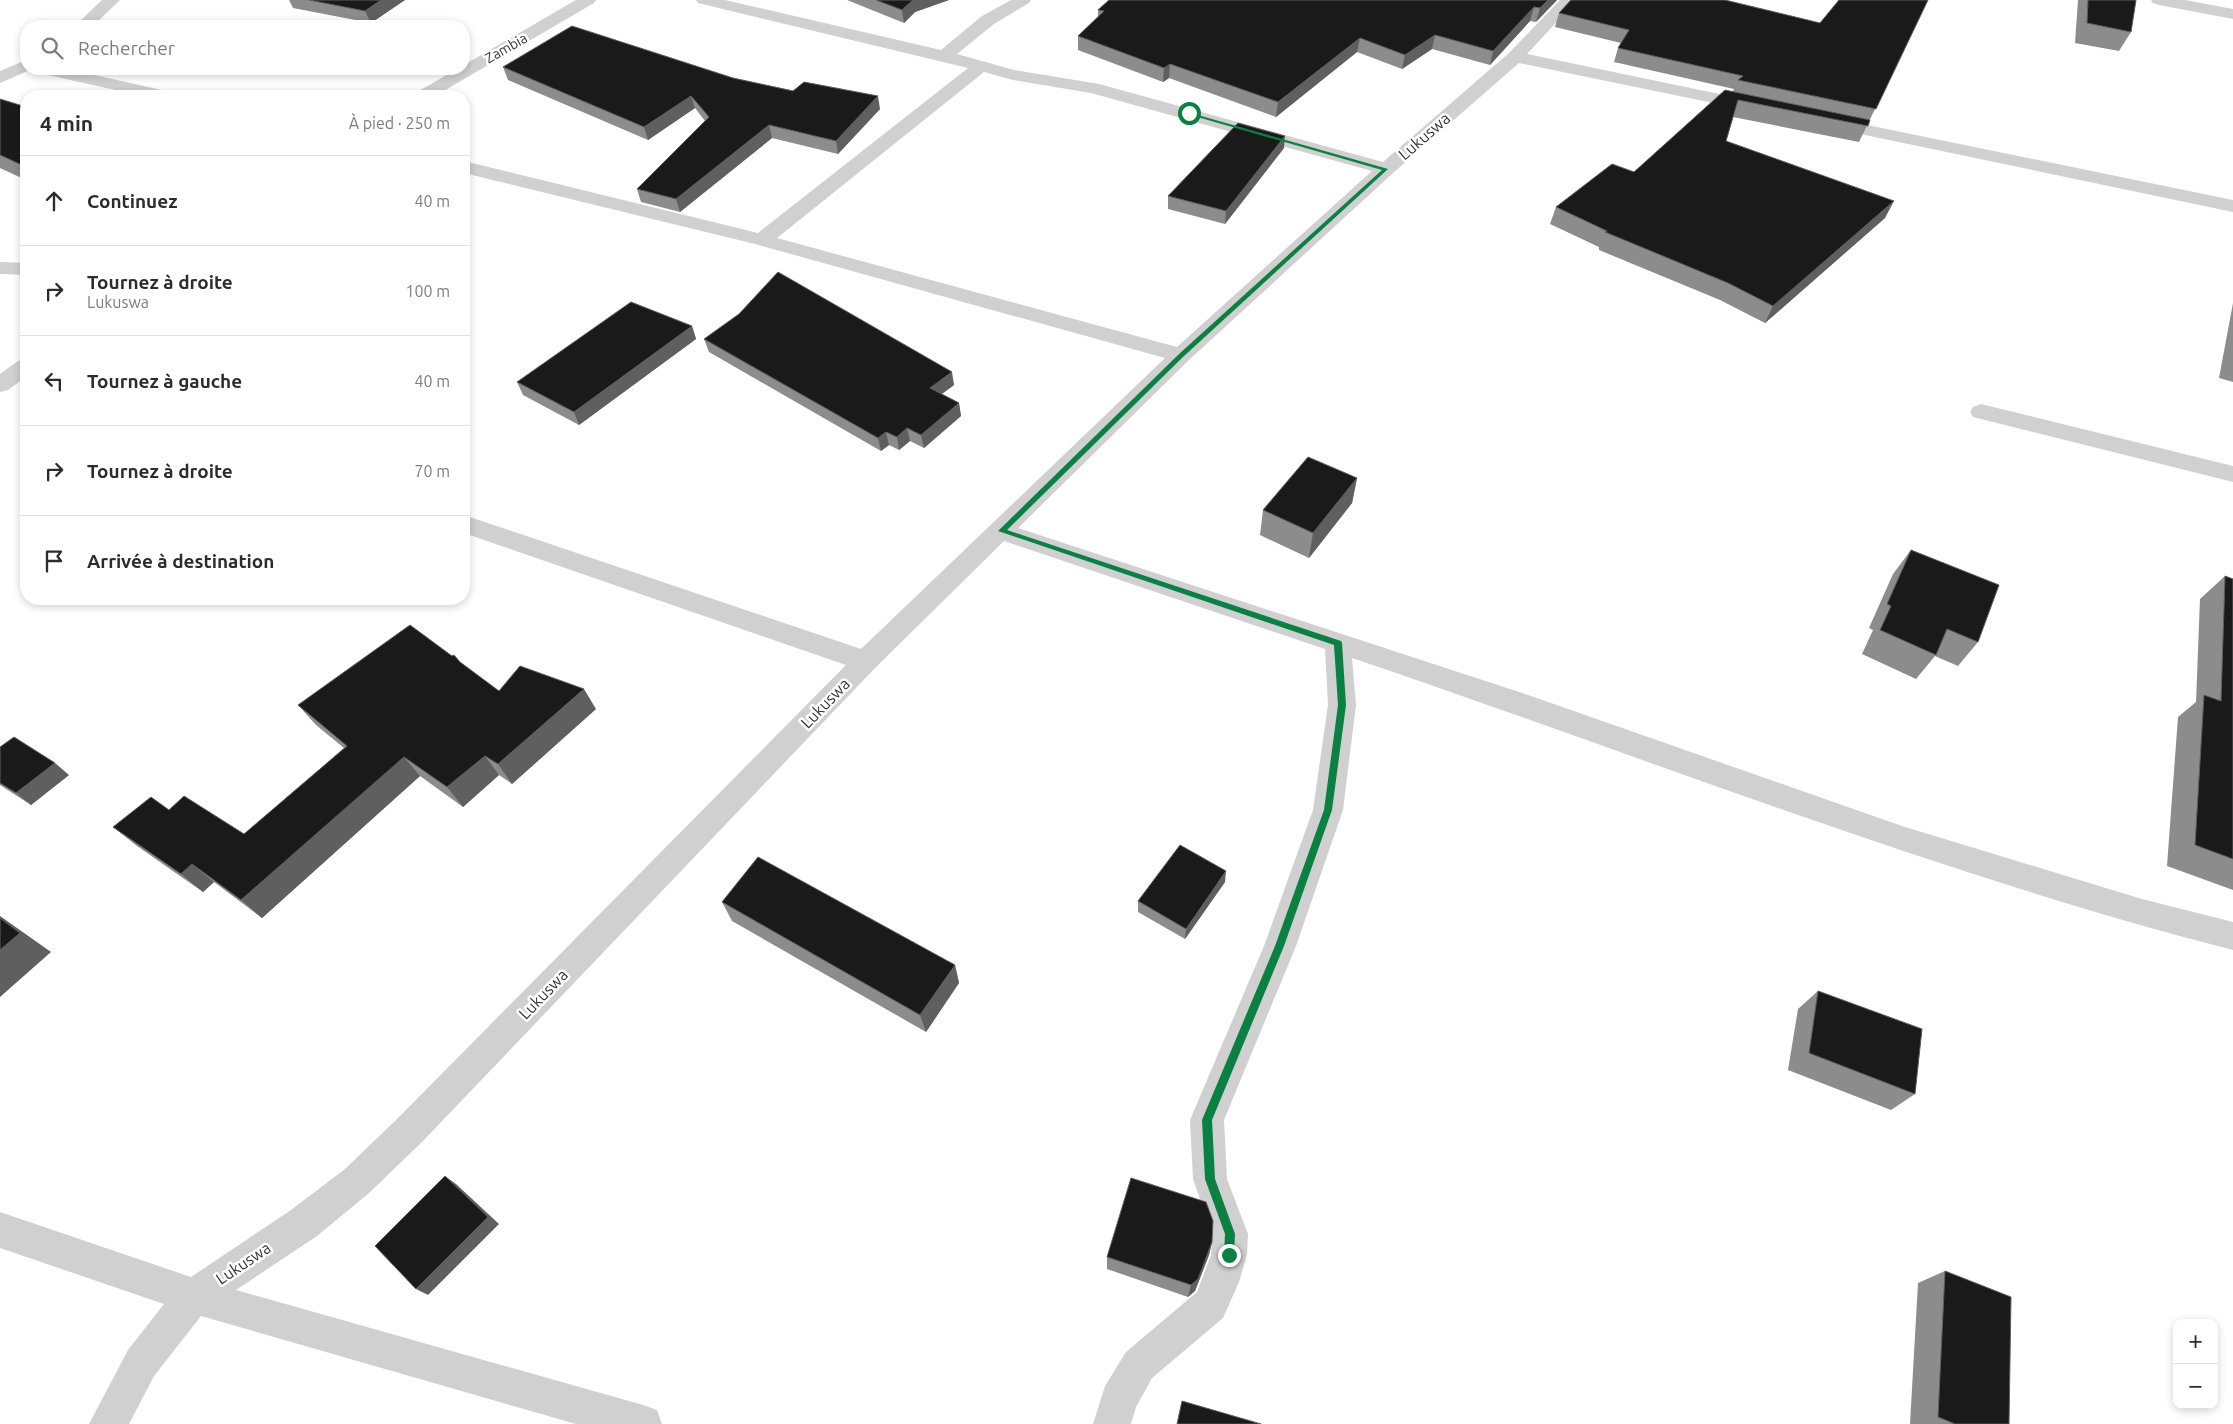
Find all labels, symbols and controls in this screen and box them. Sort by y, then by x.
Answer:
search box [20,20,470,75]
street label: Zambia [482,30,530,66]
icon: search [38,34,66,62]
text: Rechercher [78,37,175,59]
route start [1178,102,1201,125]
street label: Lukuswa [1395,109,1453,163]
text: 4 min [40,111,93,135]
text: À pied · 250 m [349,114,450,132]
icon: ahead [40,187,68,215]
text: Continuez [87,190,177,212]
text: 40 m [414,192,450,210]
text: Tournez à droite [87,271,233,293]
icon: right [40,277,68,305]
text: 100 m [405,282,450,300]
text: Lukuswa [87,293,149,311]
icon: left [40,367,68,395]
text: Tournez à gauche [87,370,242,392]
text: 40 m [414,372,450,390]
icon: right [40,457,68,485]
text: Tournez à droite [87,460,233,482]
text: 70 m [414,462,450,480]
icon: arrive [40,547,68,575]
text: Arrivée à destination [87,550,274,572]
street label: Lukuswa [797,674,853,732]
street label: Lukuswa [515,965,571,1023]
street label: Lukuswa [212,1238,274,1288]
route end [1218,1244,1241,1267]
map controls [2173,1319,2218,1409]
button: + [2173,1319,2218,1364]
button: − [2173,1364,2218,1409]

